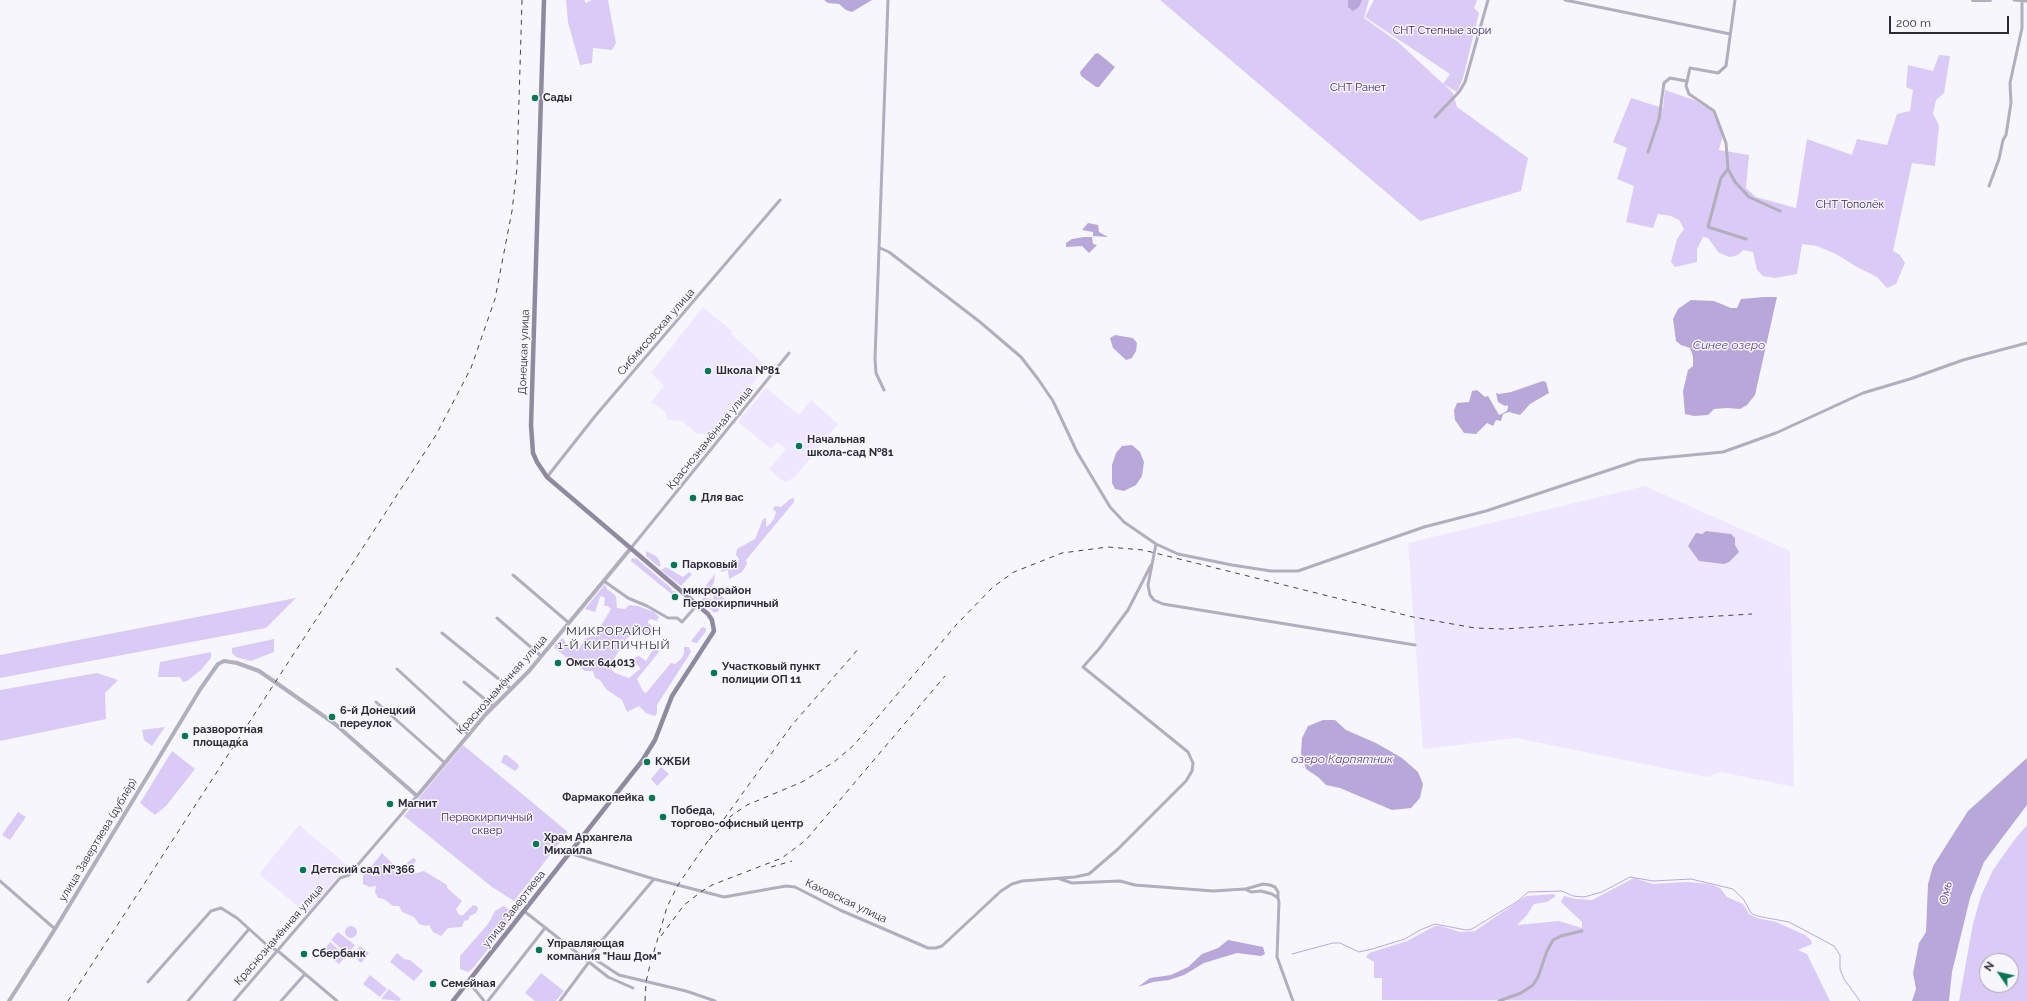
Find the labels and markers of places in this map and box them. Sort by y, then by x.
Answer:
place label: Сады [543,91,572,105]
marker: Сады [530,93,540,103]
place label: Школа №81 [716,364,780,378]
marker: Школа №81 [703,366,713,376]
place label: Начальная школа-сад №81 [807,433,893,459]
marker: Начальная школа-сад №81 [794,441,804,451]
place label: Для вас [701,491,744,505]
marker: Для вас [688,493,698,503]
place label: Парковый [682,558,737,572]
marker: Парковый [669,560,679,570]
place label: микрорайон Первокирпичный [683,584,778,610]
marker: микрорайон Первокирпичный [670,592,680,602]
place label: Омск 644013 [566,656,635,670]
marker: Омск 644013 [553,658,563,668]
place label: Участковый пункт полиции ОП 11 [722,660,821,686]
marker: Участковый пункт полиции ОП 11 [709,668,719,678]
place label: 6-й Донецкий переулок [340,704,416,730]
marker: 6-й Донецкий переулок [327,712,337,722]
place label: разворотная площадка [193,723,263,749]
marker: разворотная площадка [180,731,190,741]
place label: КЖБИ [655,755,690,769]
marker: КЖБИ [642,757,652,767]
place label: Фармакопейка [562,791,644,805]
marker: Фармакопейка [647,793,657,803]
place label: Магнит [398,797,437,811]
marker: Магнит [385,799,395,809]
place label: Победа, торгово-офисный центр [671,804,804,830]
marker: Победа, торгово-офисный центр [658,812,668,822]
place label: Храм Архангела Михаила [544,831,632,857]
marker: Храм Архангела Михаила [531,839,541,849]
place label: Детский сад №366 [311,863,415,877]
marker: Детский сад №366 [298,865,308,875]
place label: Управляющая компания "Наш Дом" [547,937,661,963]
marker: Управляющая компания "Наш Дом" [534,945,544,955]
place label: Сбербанк [312,947,366,961]
marker: Сбербанк [299,949,309,959]
place label: Семейная [441,977,496,991]
marker: Семейная [428,979,438,989]

